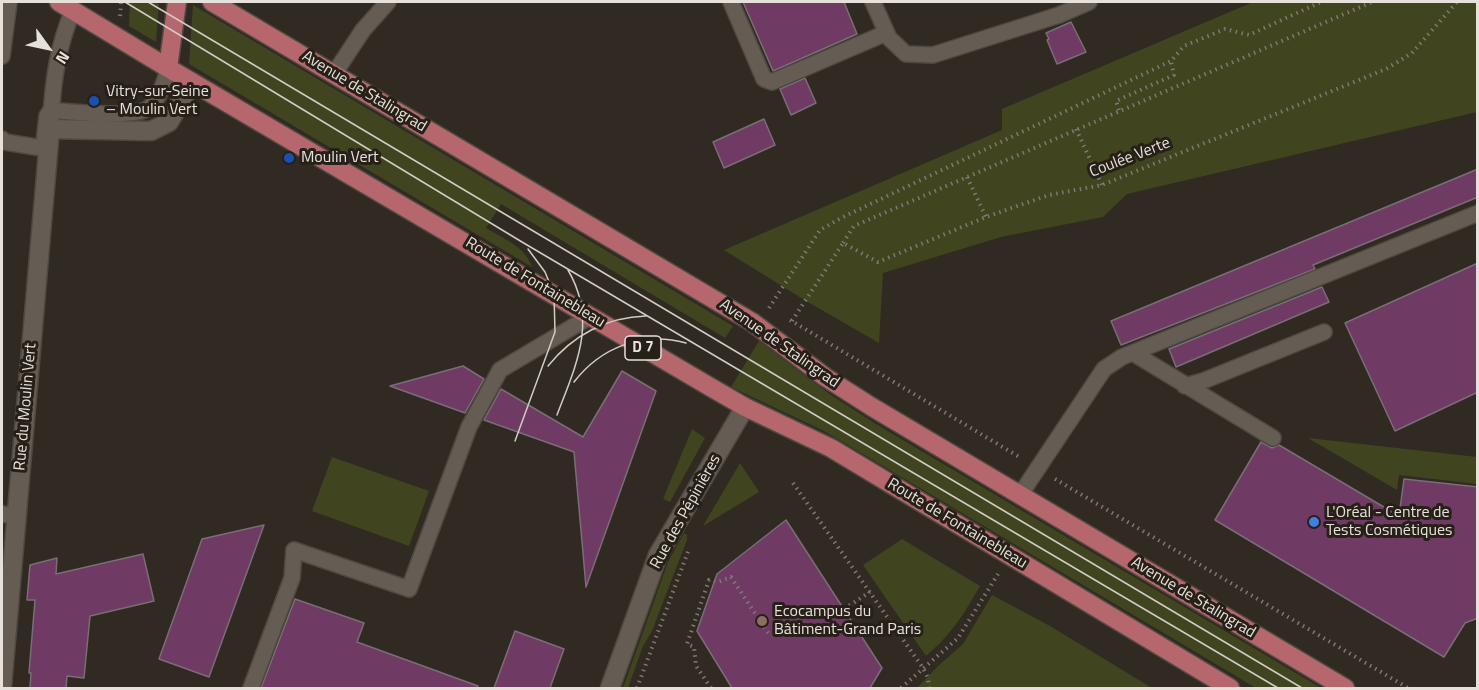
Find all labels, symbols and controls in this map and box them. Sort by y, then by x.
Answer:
north arrow [18,18,78,78]
text: N [50,47,76,69]
street label: Avenue de Stalingrad [298,47,430,137]
place label: Vitry-sur-Seine – Moulin Vert [106,82,209,120]
marker: Vitry-sur-Seine – Moulin Vert [87,94,101,108]
street label: Coulée Verte [1087,134,1173,182]
place label: Moulin Vert [301,148,379,168]
marker: Moulin Vert [282,151,296,165]
street label: Route de Fontainebleau [462,234,608,332]
street label: Avenue de Stalingrad [715,295,843,393]
road number: D 7 [625,336,661,360]
street label: Rue du Moulin Vert [11,342,41,472]
street label: Rue des Pépinières [647,451,725,573]
street label: Route de Fontainebleau [884,475,1030,573]
place label: L'Oréal - Centre de Tests Cosmétiques [1326,503,1452,541]
marker: L'Oréal - Centre de Tests Cosmétiques [1307,515,1321,529]
street label: Avenue de Stalingrad [1127,553,1259,643]
place label: Ecocampus du Bâtiment-Grand Paris [774,602,921,640]
marker: Ecocampus du Bâtiment-Grand Paris [755,614,769,628]

